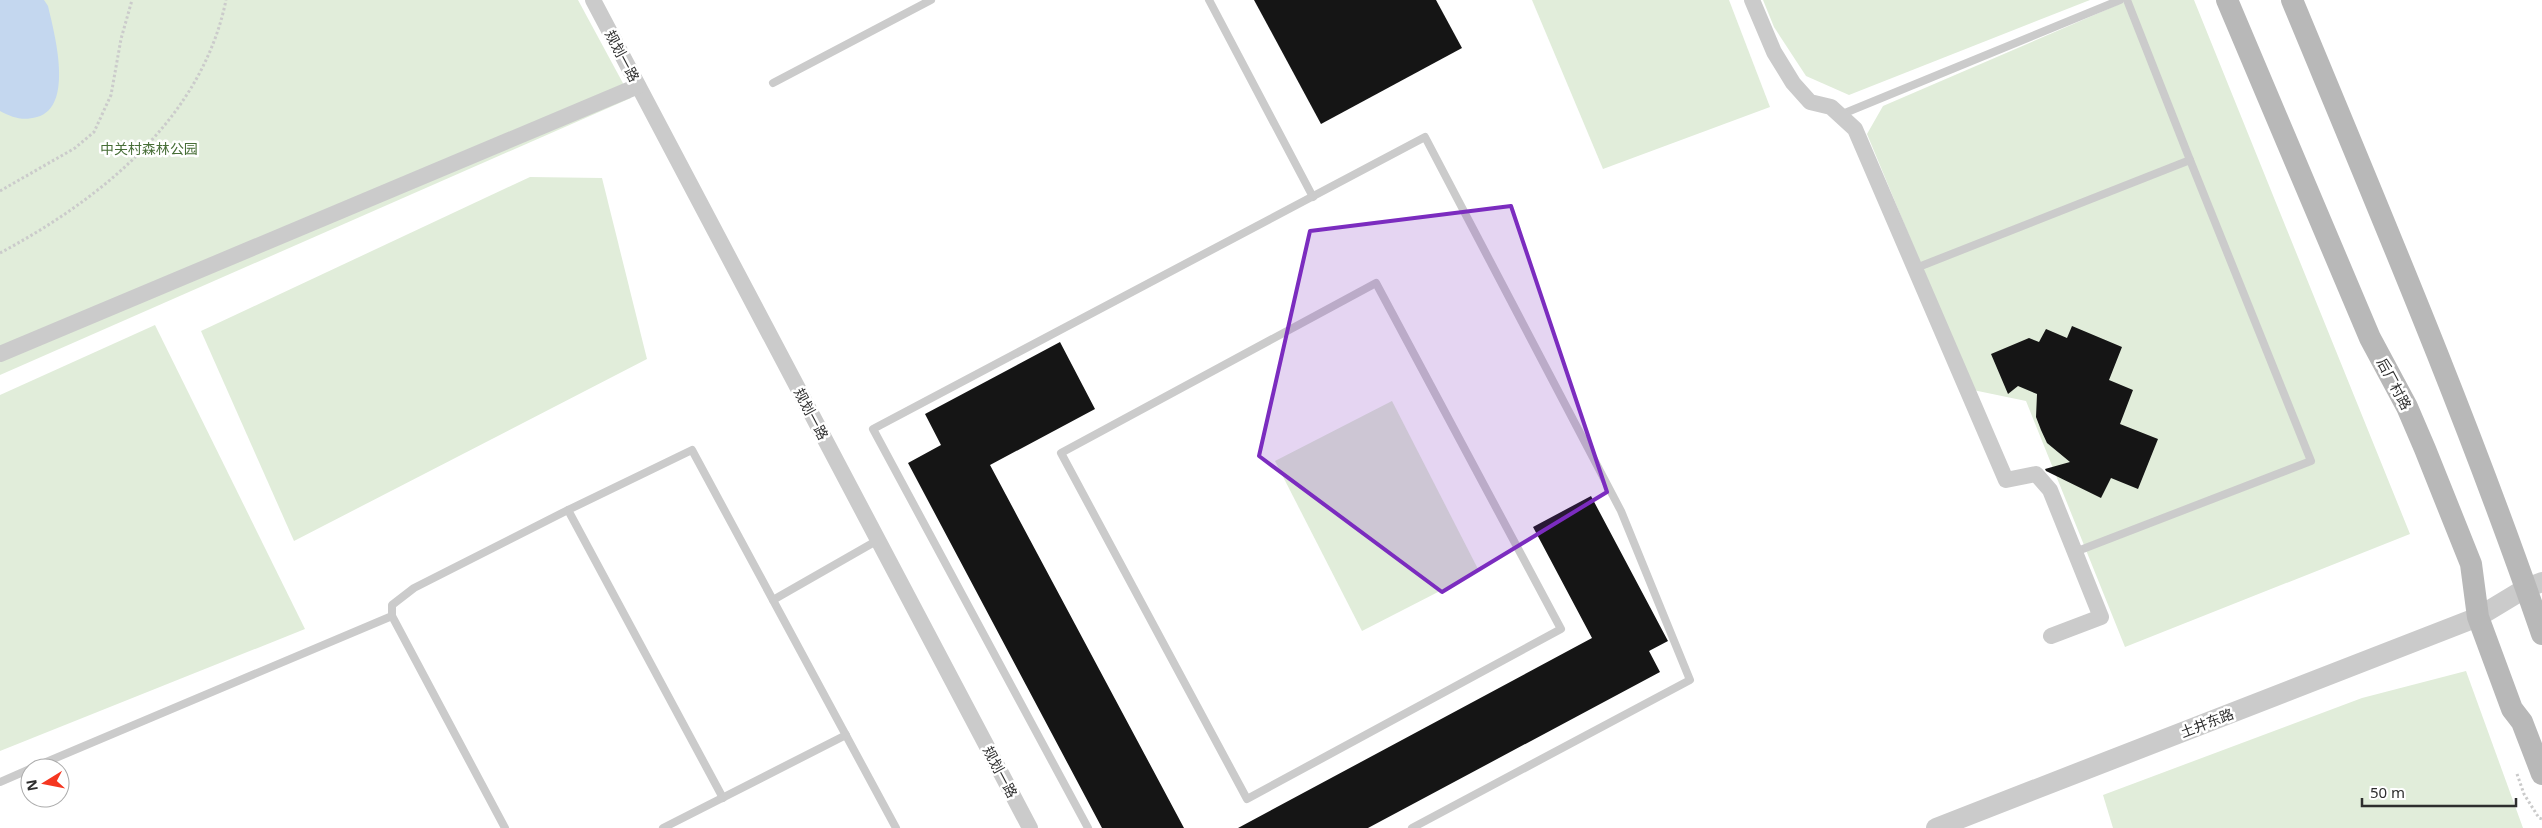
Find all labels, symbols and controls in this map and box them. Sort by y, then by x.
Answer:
street label: 规划一路 [601,27,644,85]
park label: 中关村森林公园 [100,139,198,158]
street label: 后厂村路 [2373,355,2416,413]
street label: 规划一路 [790,385,833,443]
street label: 土井东路 [2177,704,2236,741]
street label: 规划一路 [979,743,1022,801]
north arrow [20,758,70,808]
scale bar [2362,776,2516,808]
text: N [21,778,42,793]
text: 50 m [2370,782,2405,802]

